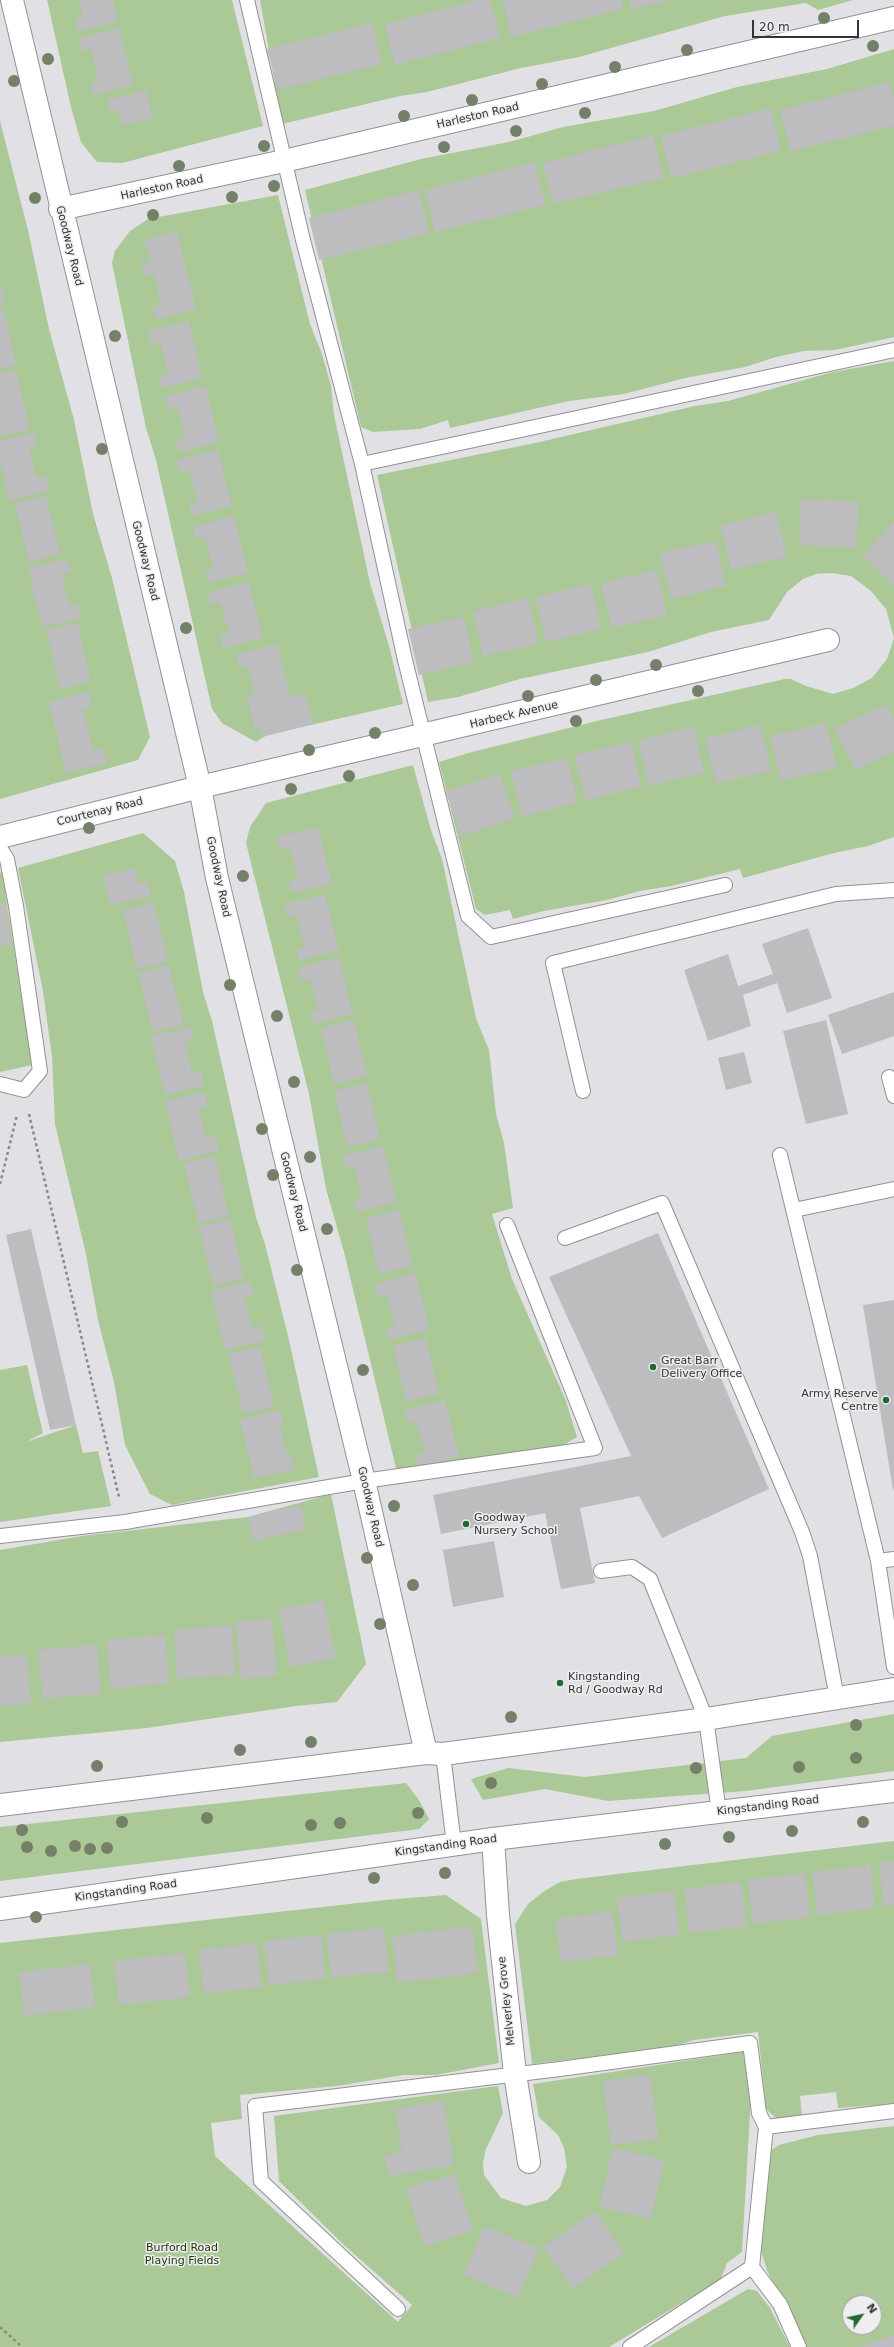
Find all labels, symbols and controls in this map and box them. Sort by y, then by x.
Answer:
scale bar [754,12,861,38]
text: 20 m [759,20,790,34]
street label: Harleston Road [435,100,521,132]
street label: Harleston Road [119,173,205,203]
street label: Goodway Road [53,204,85,288]
street label: Goodway Road [129,519,161,603]
street label: Harbeck Avenue [469,698,559,732]
street label: Courtenay Road [56,795,144,829]
street label: Goodway Road [203,835,233,919]
street label: Goodway Road [277,1150,309,1234]
place label: Great Barr Delivery Office [661,1354,742,1380]
marker: Great Barr Delivery Office [648,1362,658,1372]
place label: Army Reserve Centre [801,1387,878,1413]
marker: Army Reserve Centre [881,1395,891,1405]
street label: Goodway Road [354,1465,386,1549]
place label: Goodway Nursery School [474,1511,557,1537]
marker: Goodway Nursery School [461,1519,471,1529]
place label: Kingstanding Rd / Goodway Rd [568,1670,663,1696]
marker: Kingstanding Rd / Goodway Rd [555,1678,565,1688]
street label: Kingstanding Road [716,1793,820,1819]
street label: Kingstanding Road [394,1832,498,1860]
street label: Kingstanding Road [74,1877,178,1905]
street label: Melverley Grove [496,1956,518,2046]
park label: Burford Road Playing Fields [145,2241,219,2267]
north arrow [842,2295,882,2335]
text: N [864,2301,880,2316]

